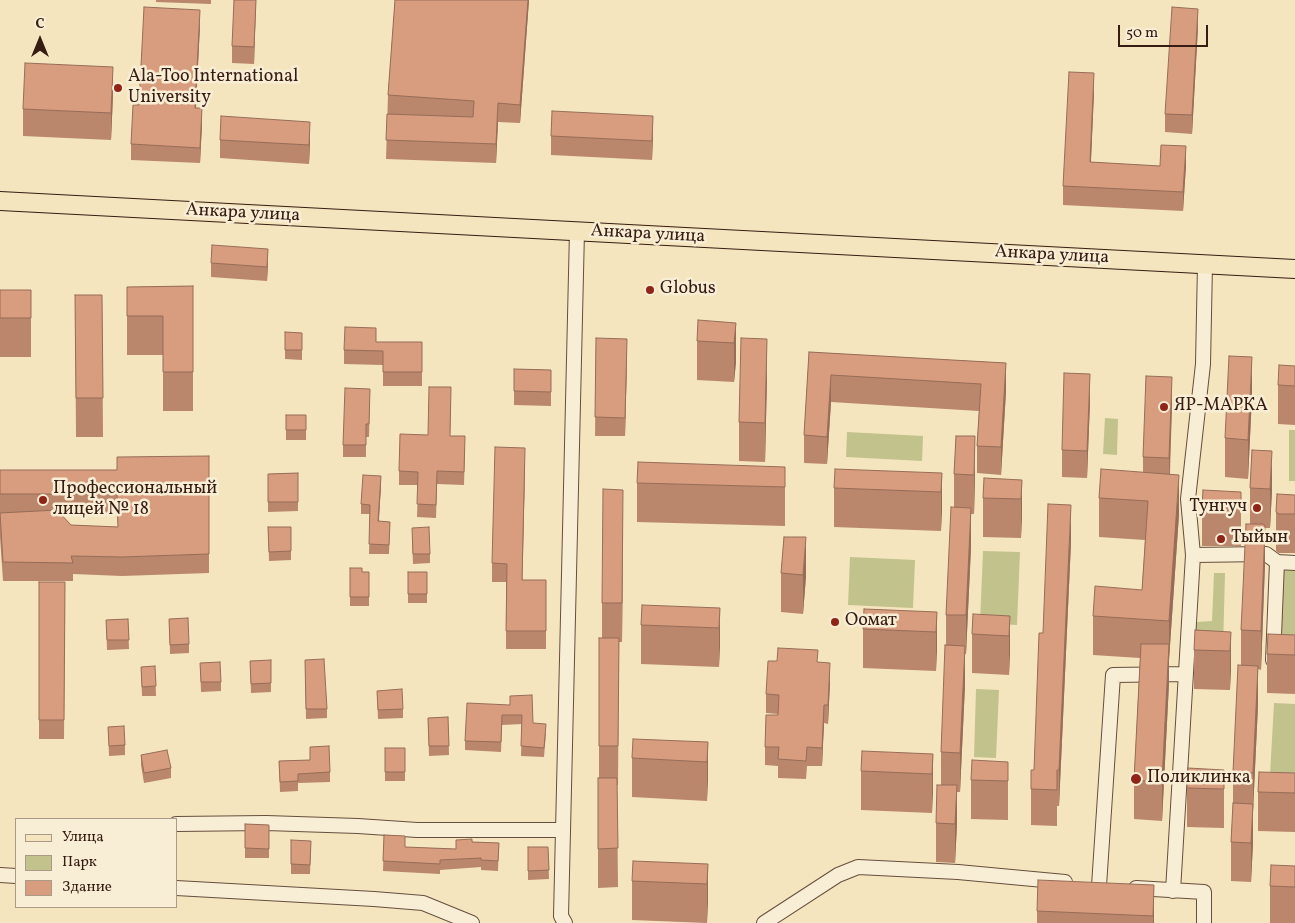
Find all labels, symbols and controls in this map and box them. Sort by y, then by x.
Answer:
north arrow [15,15,65,65]
text: С [35,15,45,34]
scale bar [1120,15,1210,47]
text: 50 m [1126,23,1158,44]
place label: Ala-Too International University [128,67,298,110]
marker: Ala-Too International University [112,82,124,94]
street label: Анкара улица [185,200,301,228]
street label: Анкара улица [590,221,706,249]
street label: Анкара улица [994,242,1110,270]
place label: Globus [660,279,716,301]
marker: Globus [644,284,656,296]
place label: ЯР-МАРКА [1174,396,1268,418]
marker: ЯР-МАРКА [1158,401,1170,413]
place label: Профессиональный лицей № 18 [53,479,217,522]
marker: Профессиональный лицей № 18 [37,494,49,506]
place label: Тунгуч [1189,497,1247,519]
marker: Тунгуч [1251,502,1263,514]
place label: Тыйын [1231,528,1288,550]
marker: Тыйын [1215,533,1227,545]
place label: Оомат [845,611,897,633]
marker: Оомат [829,616,841,628]
place label: Поликлинка [1147,768,1251,790]
marker: Поликлинка [1129,772,1143,786]
legend [15,818,178,908]
text: Улица [62,827,104,848]
text: Парк [62,852,97,873]
text: Здание [62,877,112,898]

